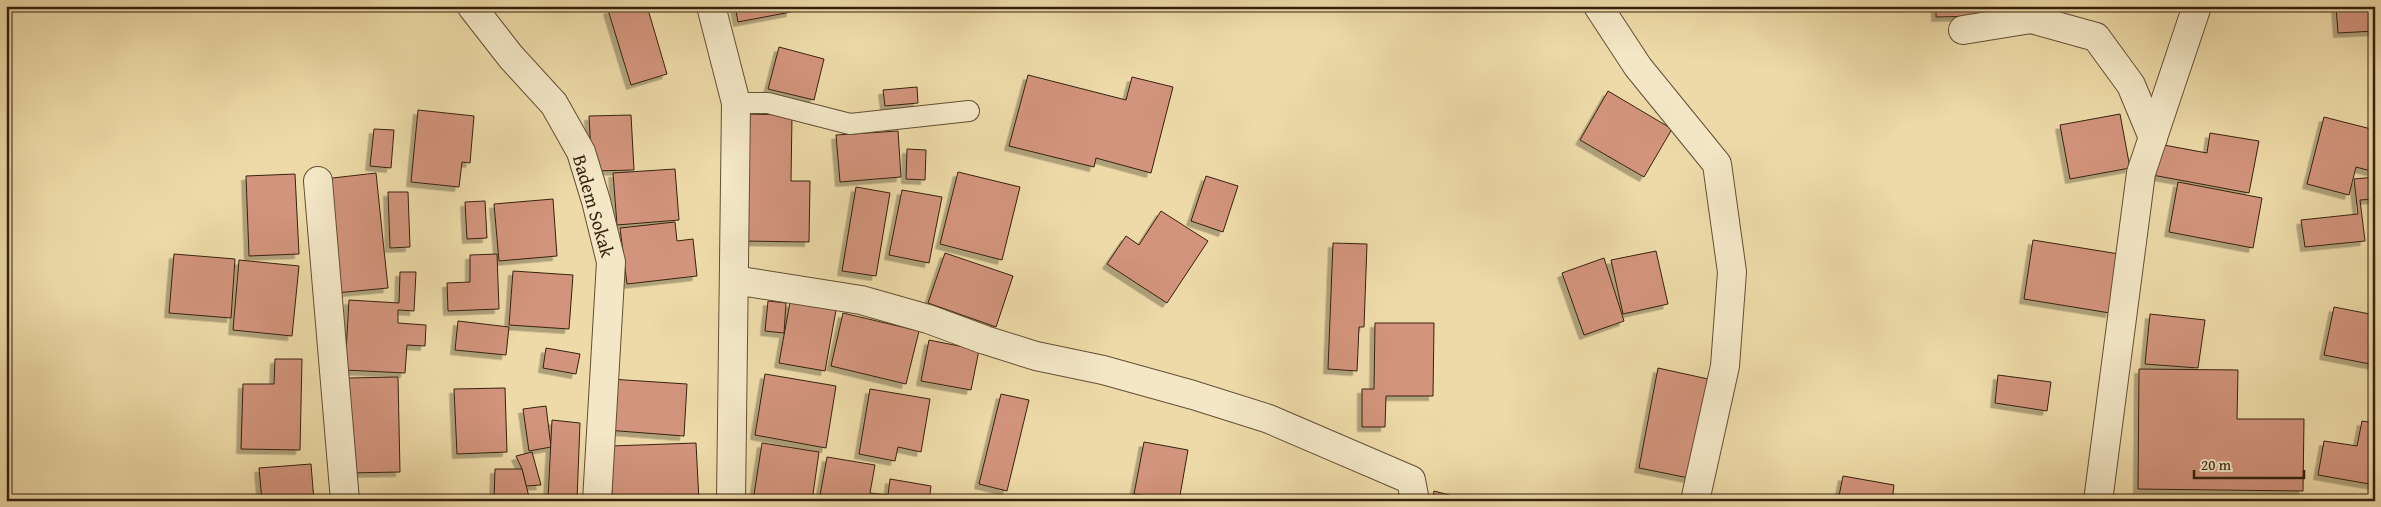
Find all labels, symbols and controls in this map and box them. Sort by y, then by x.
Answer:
street label: Badem Sokak [566,151,622,261]
scale bar [2194,447,2304,479]
text: 20 m [2201,454,2232,475]

